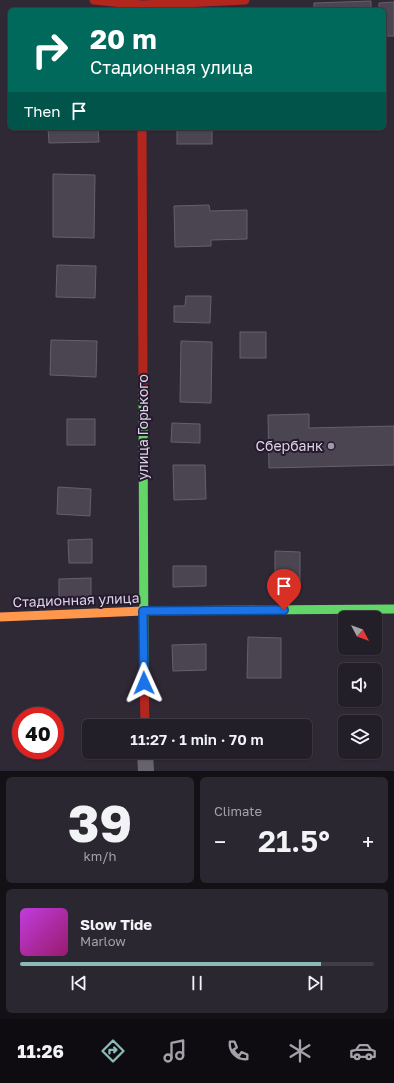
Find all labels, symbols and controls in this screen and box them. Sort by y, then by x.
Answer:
text: 20 m [90,22,157,55]
icon: right [24,24,76,76]
text: Стадионная улица [90,56,253,78]
icon: arrive [68,100,90,122]
text: Then [24,102,60,120]
street label: улица Горького [134,374,151,480]
place label: Сбербанк [256,437,323,454]
marker: Сбербанк [326,441,336,451]
pin [267,569,301,610]
icon: arrive [273,575,295,597]
street label: Стадионная улица [12,589,140,610]
north arrow [338,611,382,655]
map controls [338,611,382,759]
position arrow [123,662,165,704]
button: sound [338,663,382,707]
speed limit sign: 40 [12,707,64,759]
button: layers [338,715,382,759]
text: 11:27 · 1 min · 70 m [130,730,264,748]
text: 39 [68,791,132,853]
text: Climate [214,803,262,819]
text: 21.5° [258,823,330,859]
text: − [214,828,226,855]
text: + [362,828,374,855]
text: km/h [83,848,117,864]
text: Slow Tide [80,915,152,933]
text: Marlow [80,933,126,949]
icon: previous [68,972,90,994]
icon: pause [186,972,208,994]
icon: next [304,972,326,994]
icon: directions [99,1037,127,1065]
icon: music [161,1037,189,1065]
icon: phone [224,1037,252,1065]
icon: climate [286,1037,314,1065]
icon: car [349,1037,377,1065]
text: 11:26 [17,1040,64,1062]

